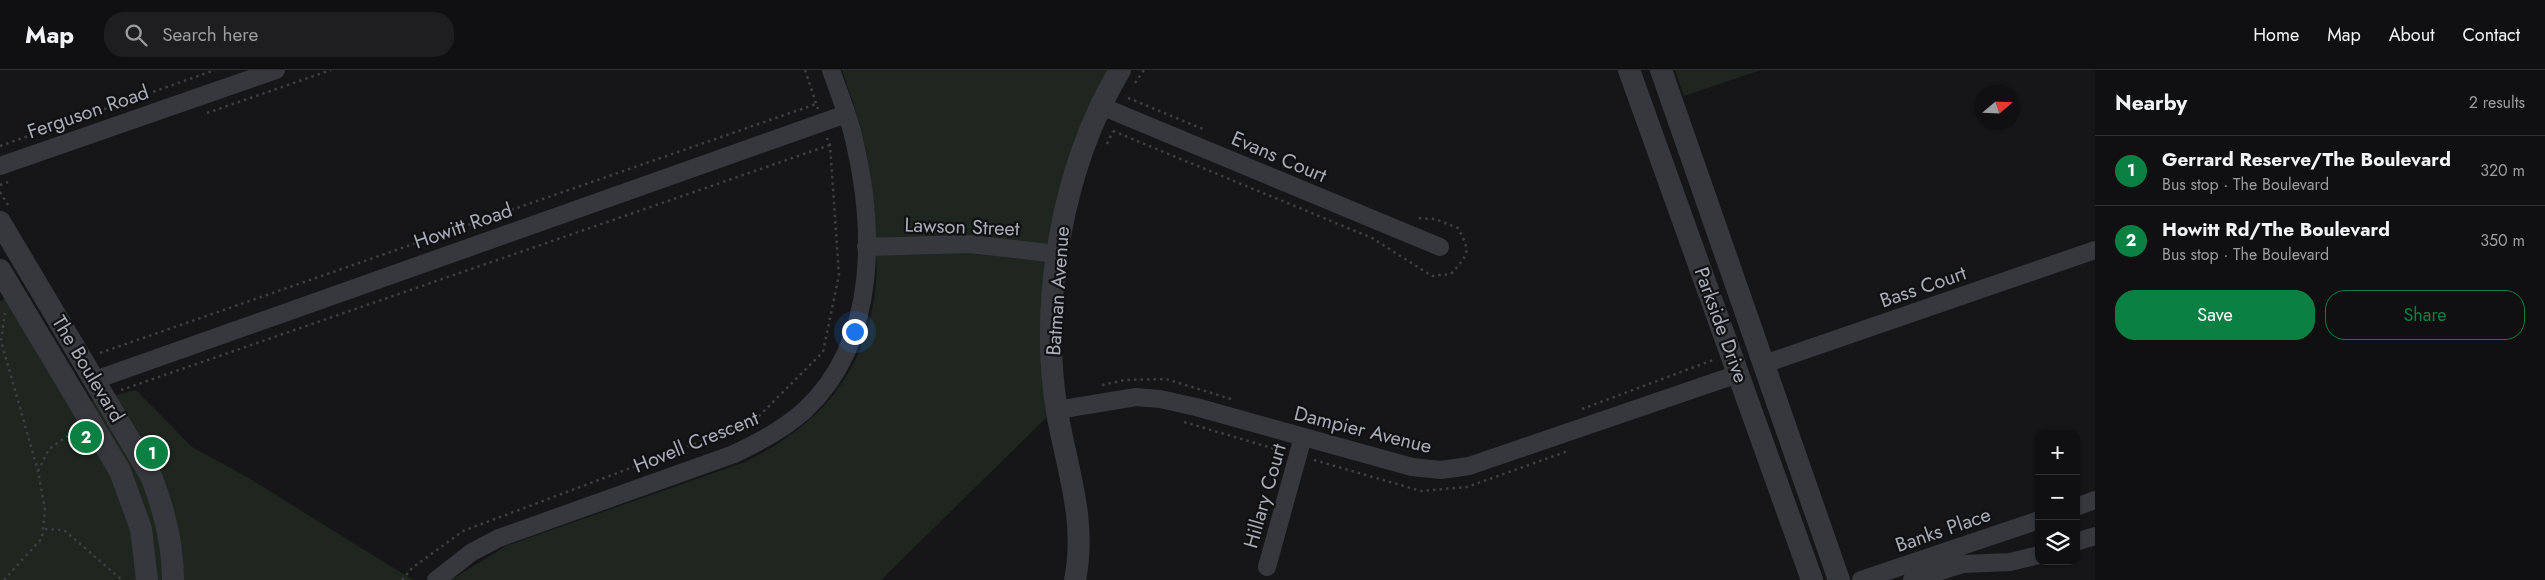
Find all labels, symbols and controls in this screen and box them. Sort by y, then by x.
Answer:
search box [104,12,454,57]
text: Map [25,17,74,52]
icon: search [122,21,150,49]
text: Search here [162,21,258,48]
text: Home [2253,22,2299,48]
text: Map [2327,22,2361,48]
text: About [2389,22,2434,48]
text: Contact [2462,22,2520,48]
street label: Ferguson Road [23,78,153,146]
north arrow [1975,85,2020,130]
text: Nearby [2115,88,2187,118]
text: 2 results [2469,91,2525,114]
street label: Evans Court [1227,124,1331,190]
text: Gerrard Reserve/The Boulevard [2162,146,2451,173]
text: 1 [2127,159,2135,182]
text: 320 m [2480,159,2525,182]
text: Bus stop · The Boulevard [2162,173,2329,196]
street label: Howitt Road [410,196,516,256]
street label: Lawson Street [904,210,1020,244]
text: Howitt Rd/The Boulevard [2162,216,2390,243]
street label: Batman Avenue [1039,225,1077,357]
text: 2 [2126,229,2136,252]
text: 350 m [2480,229,2525,252]
text: Bus stop · The Boulevard [2162,243,2329,266]
street label: Bass Court [1876,259,1970,315]
street label: Parkside Drive [1687,263,1755,387]
button: Save [2115,290,2315,340]
button: Share [2325,290,2525,340]
street label: The Boulevard [45,310,131,428]
your location [842,319,868,345]
street label: Dampier Avenue [1291,399,1435,461]
street label: Hovell Crescent [629,404,763,480]
pin: 2 [70,418,102,456]
map controls [2035,430,2080,565]
button: + [2035,430,2080,475]
pin: 1 [136,434,168,472]
street label: Hillary Court [1236,440,1294,552]
button: − [2035,475,2080,520]
street label: Banks Place [1891,500,1995,560]
button: layers [2035,520,2080,565]

